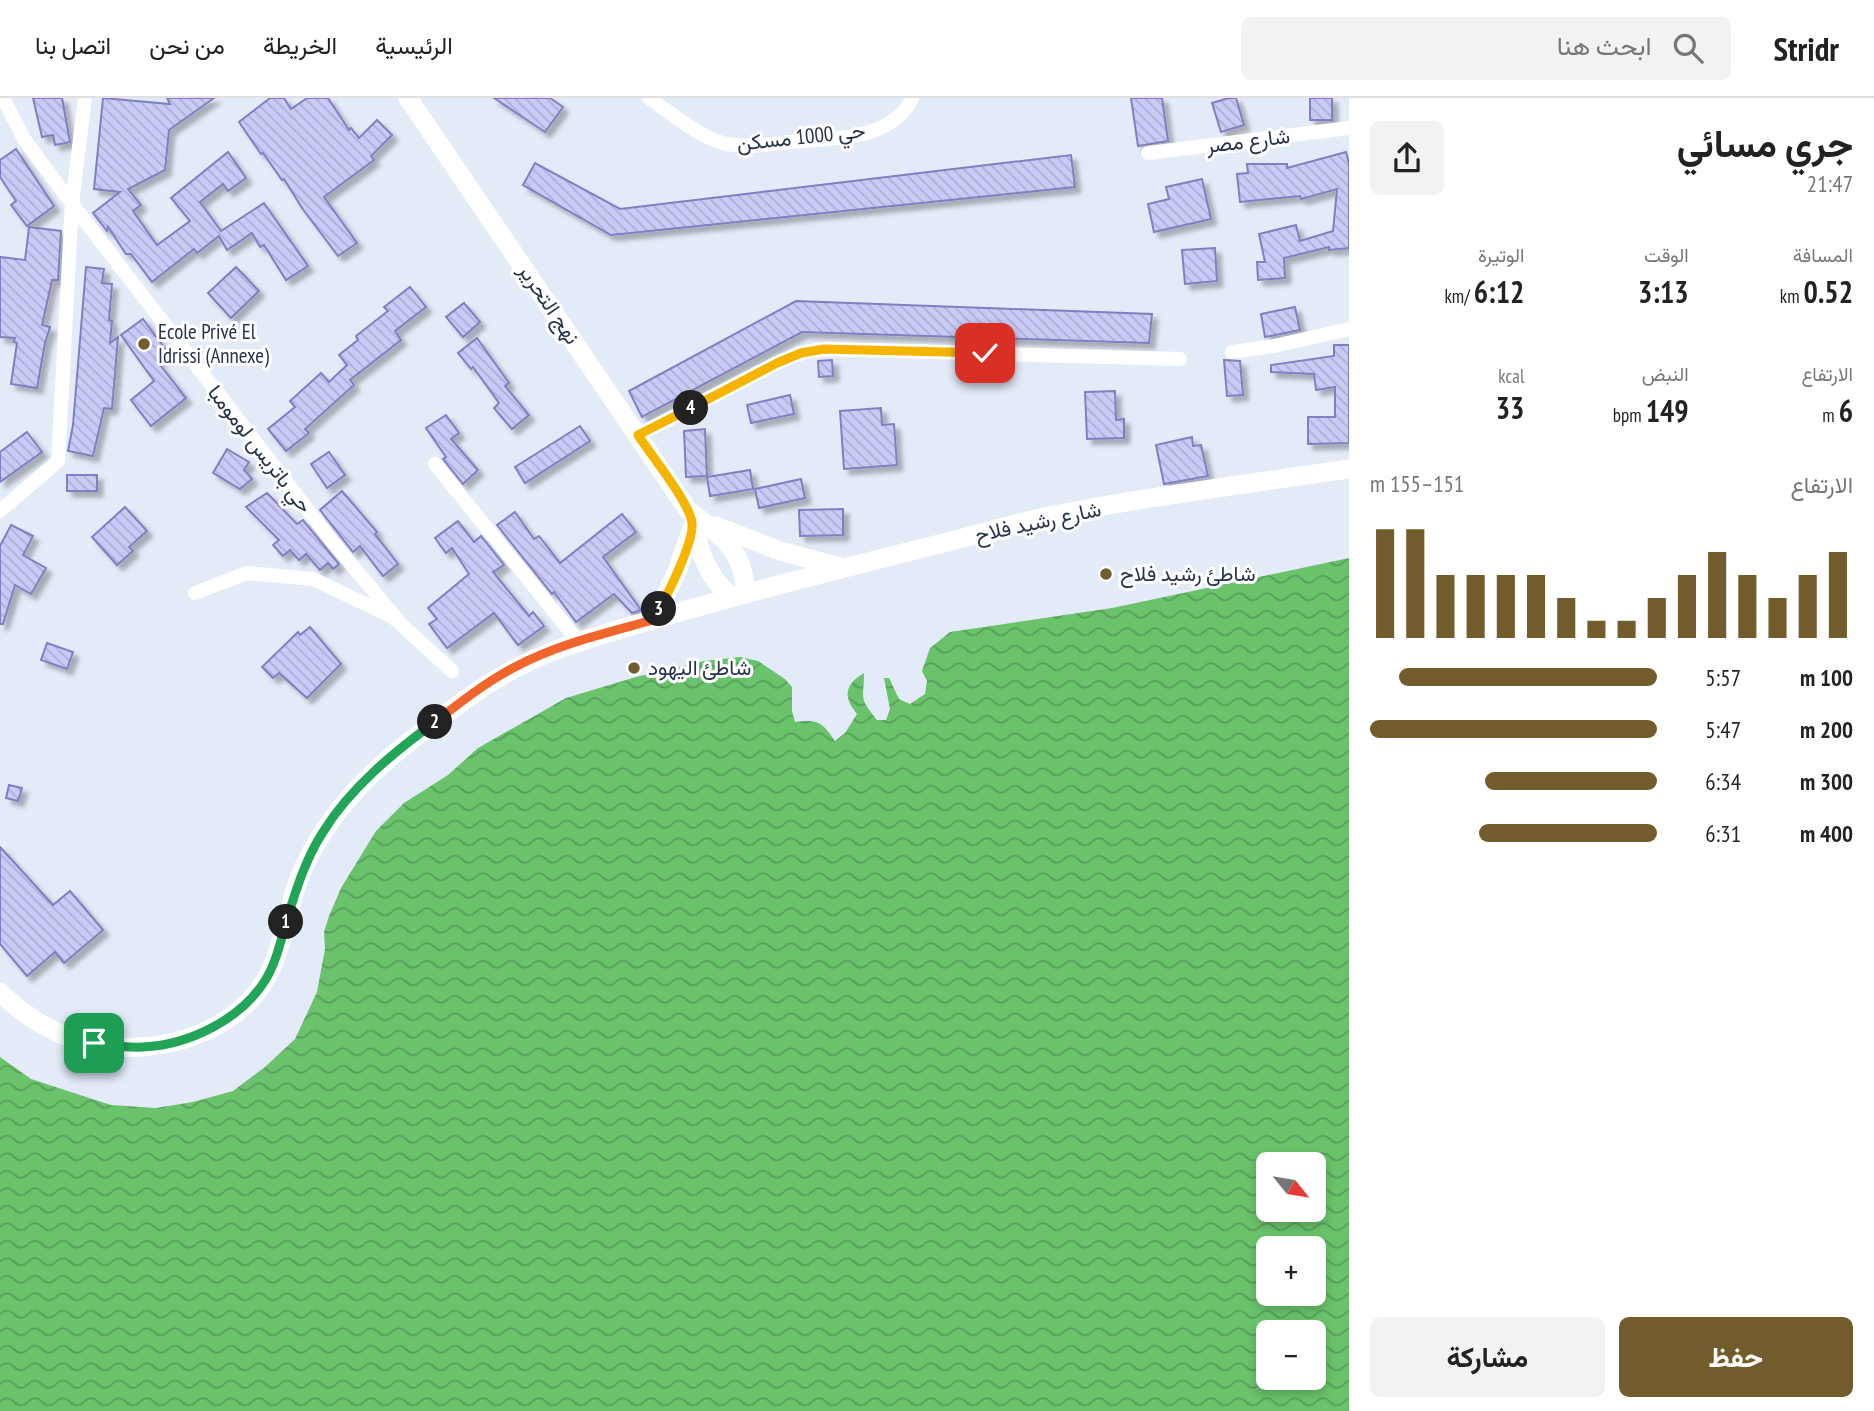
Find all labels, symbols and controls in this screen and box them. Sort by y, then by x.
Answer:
search box [1241,17,1731,80]
text: Stridr [1773,27,1839,70]
text: ابحث هنا [1557,29,1651,62]
icon: search [1669,29,1707,67]
text: اتصل بنا [35,30,111,61]
text: من نحن [149,30,225,61]
text: الخريطة [263,30,337,61]
text: الرئيسية [375,30,453,61]
street label: حي 1000 مسكن [735,116,867,161]
text: جري مسائي [1677,118,1853,167]
button: share [1370,121,1444,195]
street label: شارع مصر [1204,122,1291,160]
text: 21:47 [1807,169,1853,198]
text: الوتيرة [1478,243,1524,267]
text: الوقت [1644,243,1689,267]
text: المسافة [1793,243,1853,267]
street label: نهج التحرير [511,257,586,350]
text: 6:12 [1474,272,1524,311]
text: 3:13 [1638,272,1689,311]
text: 0.52 [1804,272,1853,311]
text: /km [1444,284,1474,308]
text: km [1780,284,1804,308]
place label: Ecole Privé El Idrissi (Annexe) [158,318,269,369]
pin [955,323,1015,383]
icon: check [966,334,1004,372]
marker: Ecole Privé El Idrissi (Annexe) [136,336,152,352]
text: النبض [1642,362,1689,386]
text: الارتفاع [1801,362,1853,386]
text: kcal [1498,364,1524,388]
street label: حي باتريس لومومبا [199,379,319,521]
text: 33 [1496,388,1524,427]
pin: 4 [674,390,708,426]
text: 149 [1646,391,1689,430]
text: 6 [1839,391,1853,430]
text: 4 [686,395,695,419]
text: bpm [1613,403,1646,427]
text: m [1822,403,1839,427]
text: 151–155 m [1370,469,1464,498]
text: الارتفاع [1791,470,1853,499]
street label: شارع رشيد فلاح [972,495,1104,549]
place label: شاطئ رشيد فلاح [1120,560,1255,588]
marker: شاطئ رشيد فلاح [1098,566,1114,582]
pin: 3 [642,592,676,626]
text: 3 [654,596,663,620]
place label: شاطئ اليهود [648,654,751,681]
marker: شاطئ اليهود [626,660,642,676]
text: 5:57 [1705,663,1741,692]
text: 100 m [1800,663,1853,692]
pin: 2 [418,704,452,740]
text: 2 [430,709,439,733]
text: 5:47 [1705,715,1741,744]
text: 200 m [1800,715,1853,744]
text: 6:34 [1705,767,1741,796]
text: 300 m [1800,767,1853,796]
text: 6:31 [1705,819,1741,848]
text: 400 m [1800,819,1853,848]
pin: 1 [268,904,304,940]
text: 1 [281,909,290,933]
pin [64,1013,124,1073]
icon: arrive [75,1024,113,1062]
north arrow [1256,1152,1326,1222]
map controls [1256,1152,1326,1390]
button: + [1256,1236,1326,1306]
button: مشاركة [1370,1317,1605,1397]
button: حفظ [1619,1317,1853,1397]
button: − [1256,1320,1326,1390]

